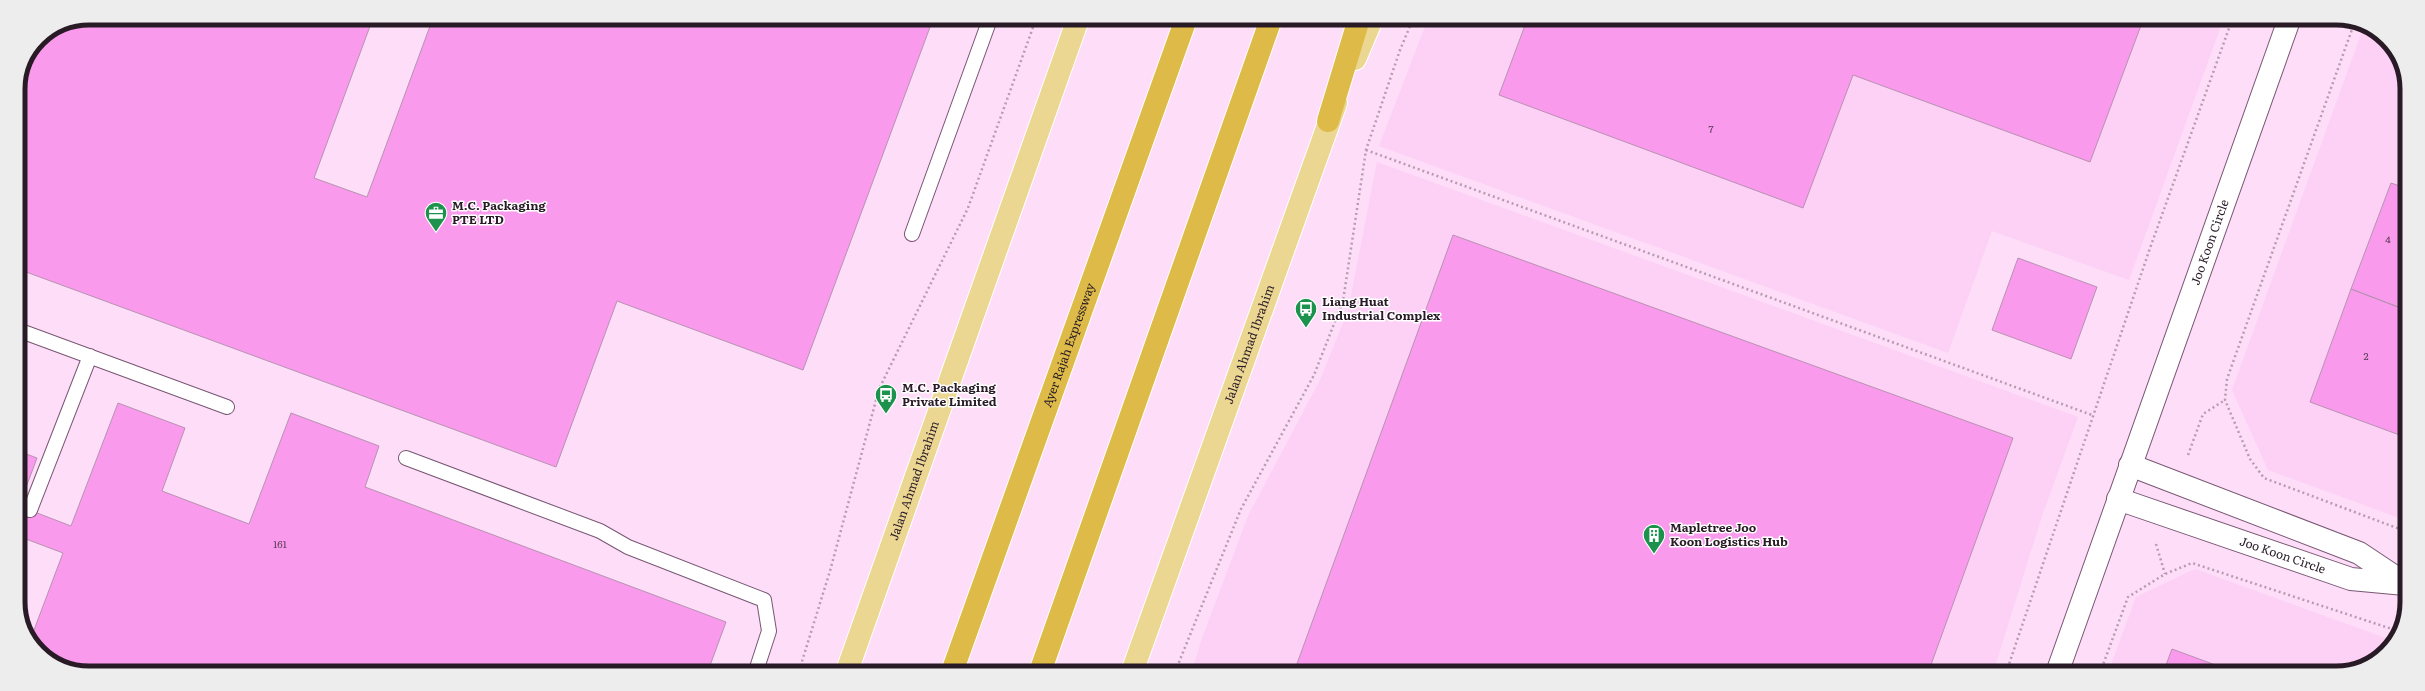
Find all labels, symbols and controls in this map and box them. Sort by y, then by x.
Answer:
house number: 7 [1708,121,1714,136]
place label: M.C. Packaging PTE LTD [452,196,546,228]
street label: Joo Koon Circle [2186,197,2233,287]
office icon: M.C. Packaging PTE LTD [423,200,449,233]
house number: 4 [2385,231,2391,246]
street label: Ayer Rajah Expressway [1038,280,1099,410]
street label: Jalan Ahmad Ibrahim [1219,282,1278,406]
place label: Liang Huat Industrial Complex [1322,292,1441,324]
bus stop icon: Liang Huat Industrial Complex [1293,296,1319,329]
house number: 2 [2363,348,2369,363]
place label: M.C. Packaging Private Limited [902,378,997,410]
bus stop icon: M.C. Packaging Private Limited [873,382,899,415]
street label: Jalan Ahmad Ibrahim [884,418,943,543]
place label: Mapletree Joo Koon Logistics Hub [1670,518,1788,550]
building icon: Mapletree Joo Koon Logistics Hub [1641,522,1667,555]
street label: Joo Koon Circle [2237,531,2328,578]
house number: 161 [273,536,287,551]

